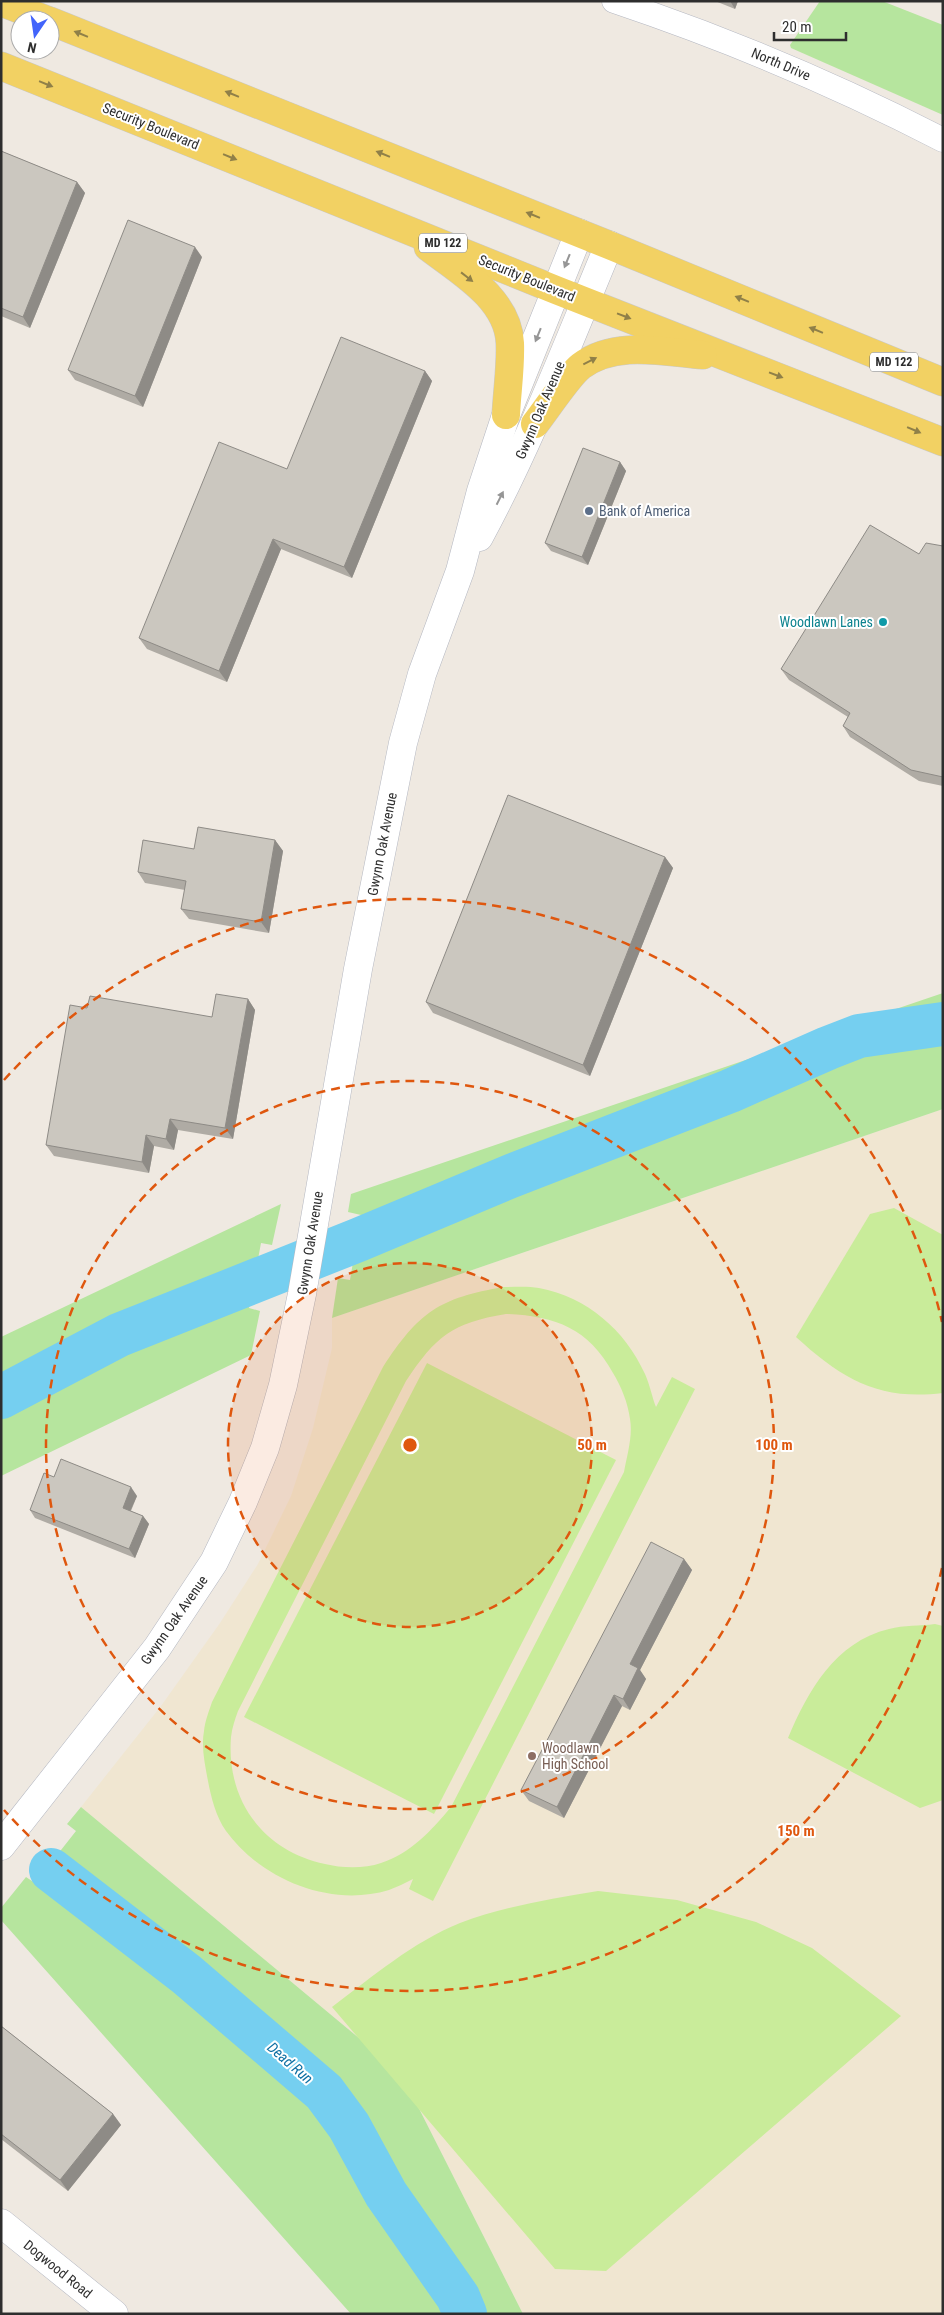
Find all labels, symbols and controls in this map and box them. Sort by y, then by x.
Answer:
north arrow [10,10,60,60]
scale bar [774,10,846,42]
text: 20 m [782,18,812,36]
one-way arrow [74,29,88,37]
text: N [26,39,38,56]
street label: North Drive [749,44,813,84]
one-way arrow [39,81,54,88]
one-way arrow [224,90,239,98]
street label: Security Boulevard [100,99,202,153]
one-way arrow [376,150,390,158]
one-way arrow [223,154,237,162]
one-way arrow [526,211,541,218]
road number: MD 122 [419,234,467,252]
street label: Security Boulevard [476,251,578,305]
one-way arrow [563,254,571,269]
one-way arrow [460,272,473,283]
one-way arrow [734,295,749,303]
one-way arrow [617,312,632,320]
one-way arrow [808,326,823,334]
one-way arrow [534,328,542,343]
road number: MD 122 [870,352,918,372]
one-way arrow [583,357,597,365]
street label: Gwynn Oak Avenue [512,358,568,461]
one-way arrow [768,371,783,379]
one-way arrow [907,426,921,434]
one-way arrow [496,490,504,505]
place label: Bank of America [599,503,690,519]
marker: Bank of America [583,505,595,517]
place label: Woodlawn Lanes [779,614,873,630]
marker: Woodlawn Lanes [877,616,889,628]
street label: Gwynn Oak Avenue [364,791,400,897]
street label: Gwynn Oak Avenue [294,1190,326,1296]
centre of rings [401,1436,419,1454]
text: 50 m [577,1436,607,1454]
text: 100 m [755,1436,793,1454]
street label: Gwynn Oak Avenue [137,1572,211,1668]
place label: Woodlawn High School [542,1740,609,1772]
marker: Woodlawn High School [526,1750,538,1762]
text: 150 m [777,1822,815,1840]
water label: Dead Run [264,2038,316,2088]
street label: Dogwood Road [21,2237,95,2301]

